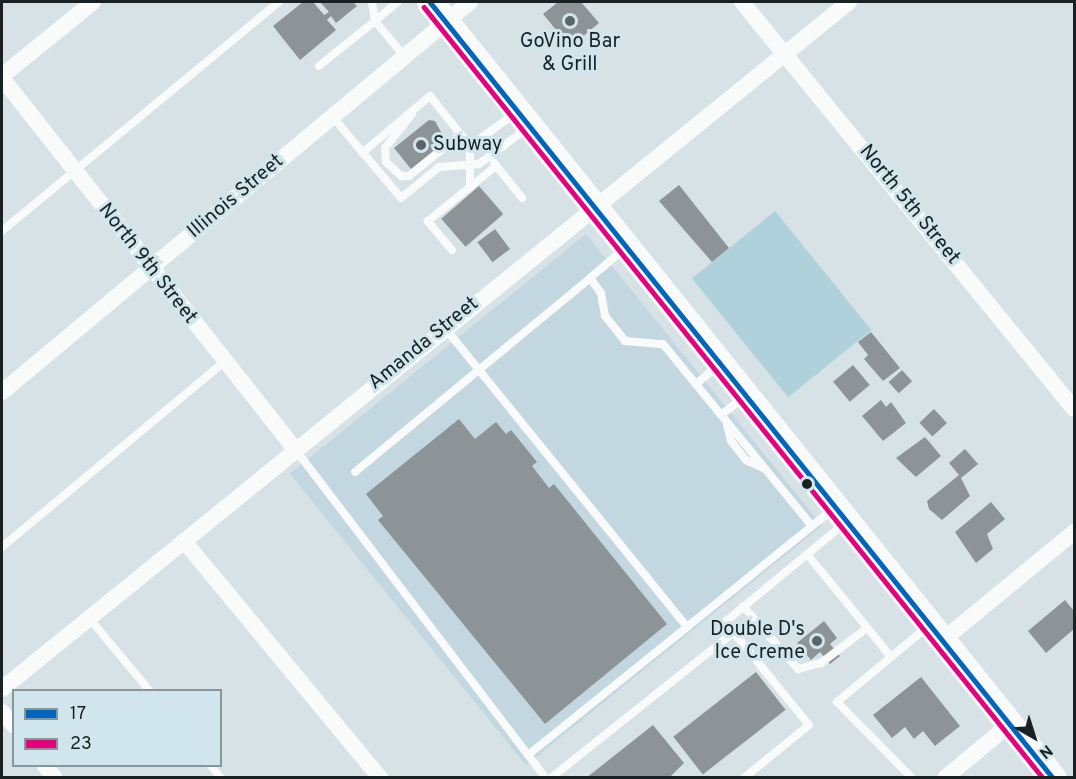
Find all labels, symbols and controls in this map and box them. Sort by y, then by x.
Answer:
marker: GoVino Bar & Grill [563,14,577,28]
place label: GoVino Bar & Grill [520,30,620,77]
place label: Subway [433,133,502,157]
marker: Subway [414,138,428,152]
street label: North 5th Street [853,140,965,270]
street label: Illinois Street [183,150,289,244]
street label: North 9th Street [92,199,202,329]
street label: Amanda Street [364,292,484,396]
unlabelled marker [801,478,813,490]
place label: Double D's Ice Creme [710,618,805,665]
marker: Double D's Ice Creme [810,634,824,648]
legend [12,689,222,767]
text: 17 [70,703,86,726]
north arrow [1004,707,1064,767]
text: 23 [70,733,92,756]
text: N [1035,740,1056,762]

